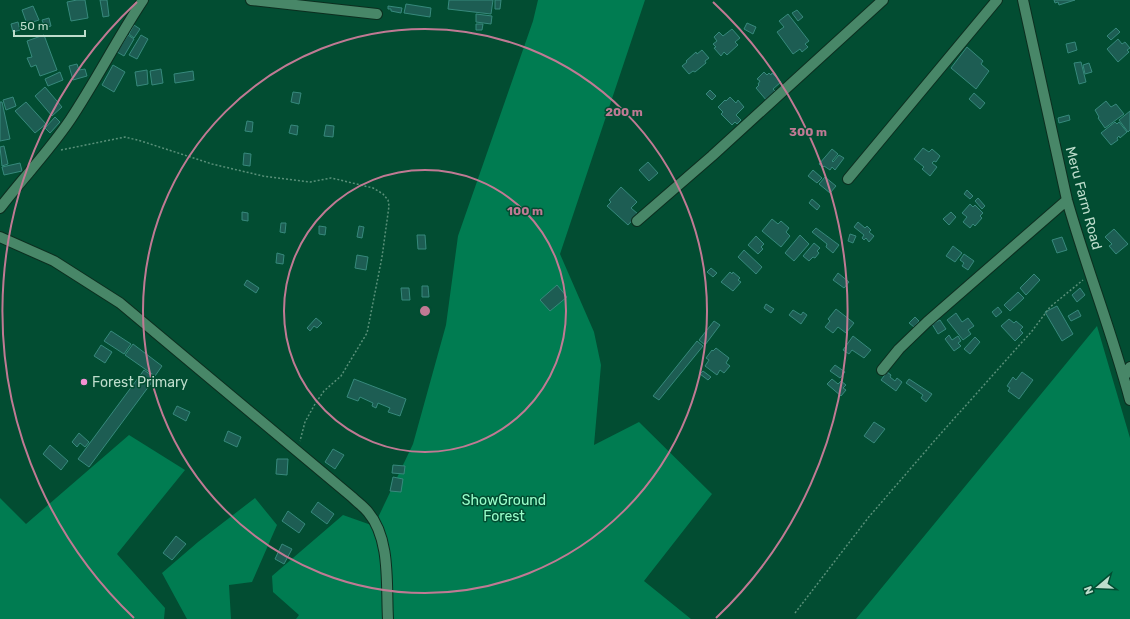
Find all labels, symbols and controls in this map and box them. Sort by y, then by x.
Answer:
scale bar [14,12,85,38]
text: 50 m [20,19,48,33]
text: 200 m [605,105,643,119]
text: 300 m [789,125,827,139]
street label: Meru Farm Road [1062,145,1105,252]
text: 100 m [507,204,543,218]
centre of rings [418,304,432,318]
place label: Forest Primary [92,374,188,391]
marker: Forest Primary [79,377,89,387]
park label: ShowGround Forest [462,492,546,525]
north arrow [1078,567,1118,607]
text: N [1082,584,1096,596]

